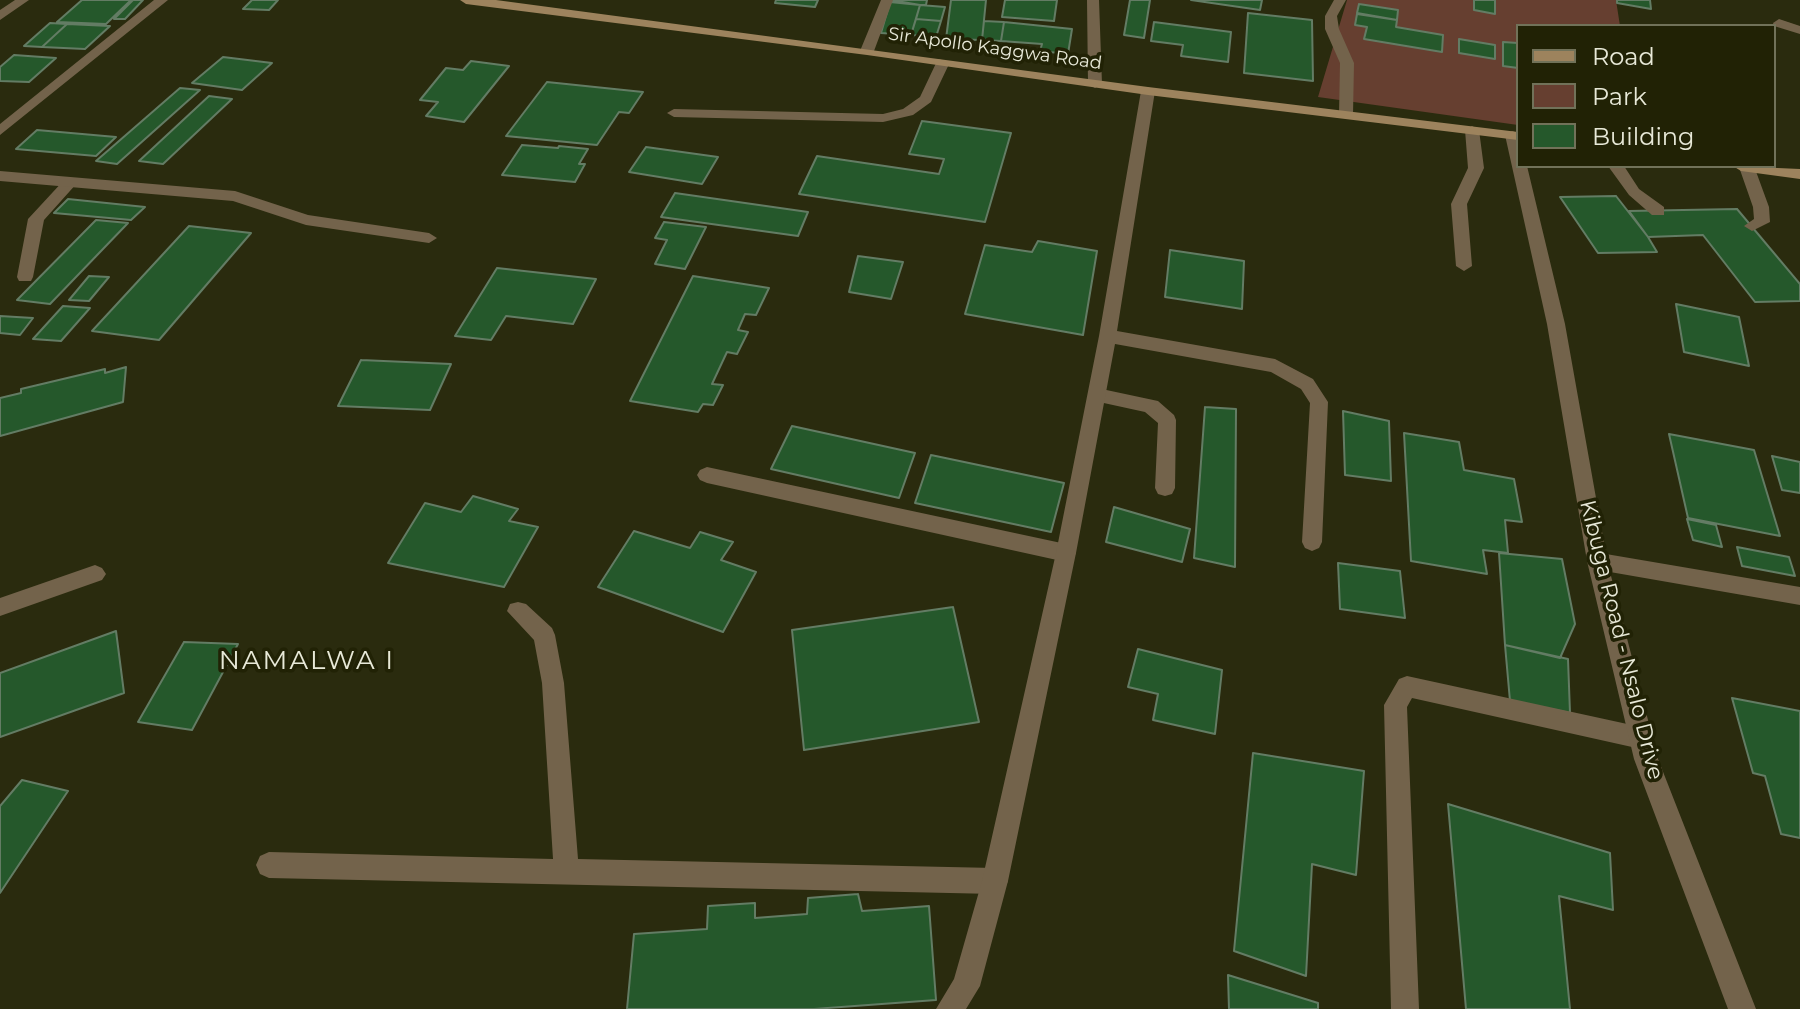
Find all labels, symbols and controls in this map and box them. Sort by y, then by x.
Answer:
street label: Sir Apollo Kaggwa Road [887,23,1103,75]
legend [1516,24,1776,168]
text: Road [1592,42,1655,71]
text: Park [1592,82,1647,111]
text: Building [1592,122,1695,151]
street label: Kibuga Road - Nsalo Drive [1573,497,1669,783]
district label: NAMALWA I [219,645,395,677]

